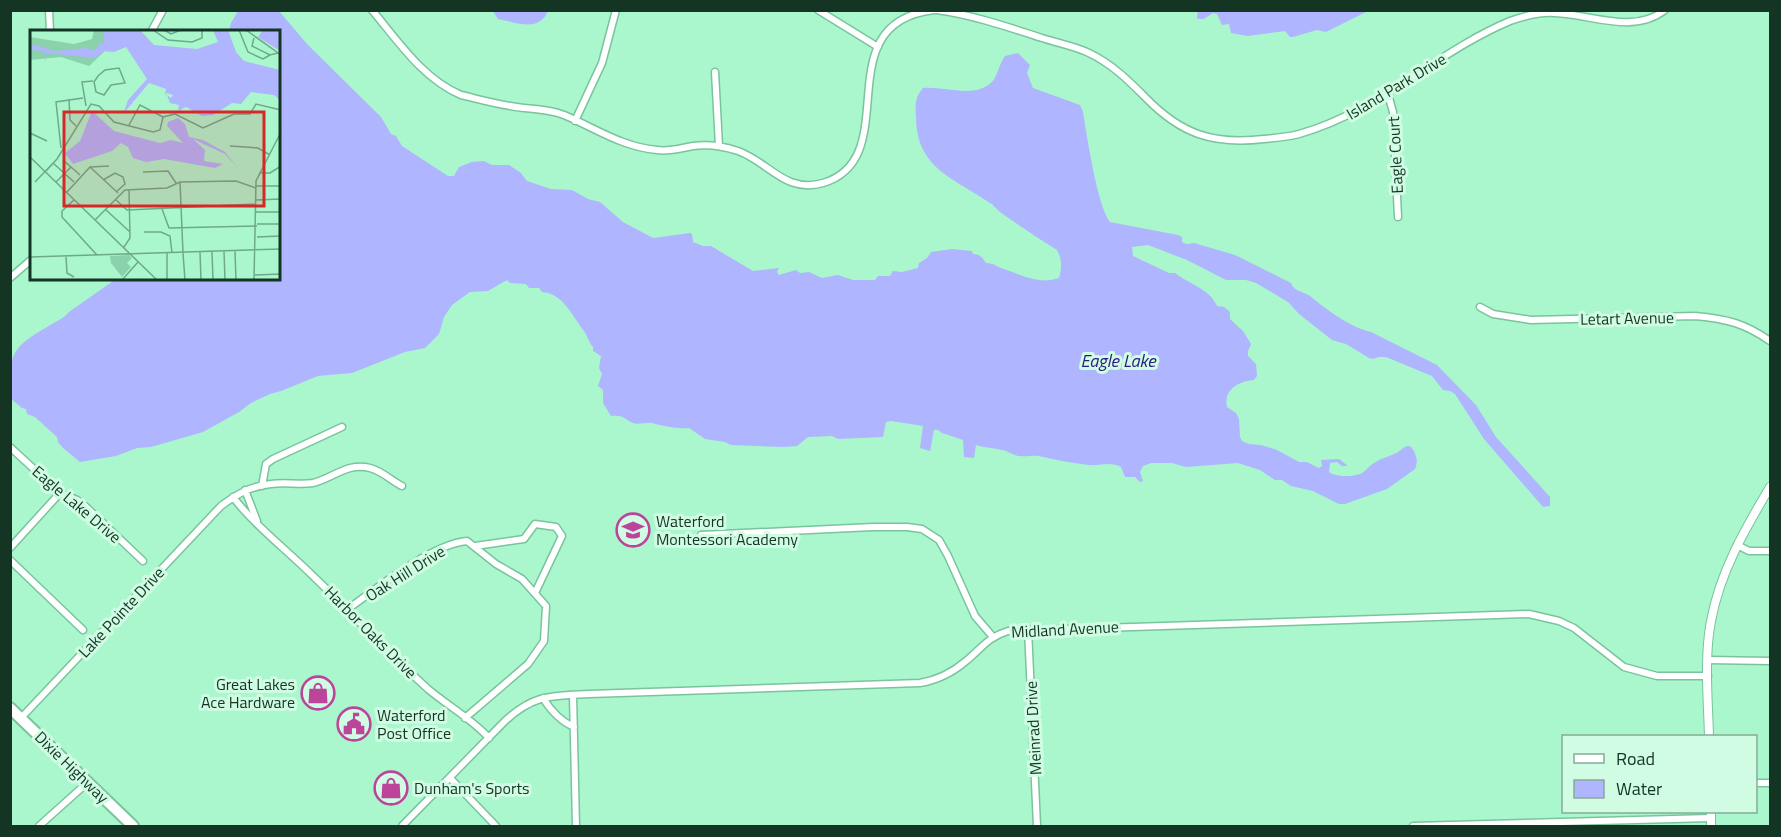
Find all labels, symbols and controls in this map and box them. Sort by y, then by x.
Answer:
inset map [30,30,280,280]
street label: Island Park Drive [1341,47,1451,125]
street label: Eagle Court [1381,116,1409,194]
street label: Letart Avenue [1580,305,1674,331]
water label: Eagle Lake [1080,347,1157,374]
street label: Eagle Lake Drive [27,459,127,549]
place label: Waterford Montessori Academy [656,509,798,551]
school or university icon: Waterford Montessori Academy [615,512,651,548]
street label: Oak Hill Drive [360,539,450,607]
street label: Lake Pointe Drive [72,561,170,663]
street label: Harbor Oaks Drive [319,580,423,684]
street label: Midland Avenue [1011,614,1119,644]
place label: Great Lakes Ace Hardware [201,672,295,714]
shop icon: Great Lakes Ace Hardware [300,675,336,711]
street label: Meinrad Drive [1019,680,1047,776]
place label: Waterford Post Office [377,703,451,745]
public building icon: Waterford Post Office [336,706,372,742]
street label: Dixie Highway [30,725,115,809]
legend [1562,735,1757,813]
text: Road [1616,745,1655,772]
shop icon: Dunham's Sports [373,770,409,806]
text: Water [1616,775,1662,802]
place label: Dunham's Sports [414,776,530,800]

